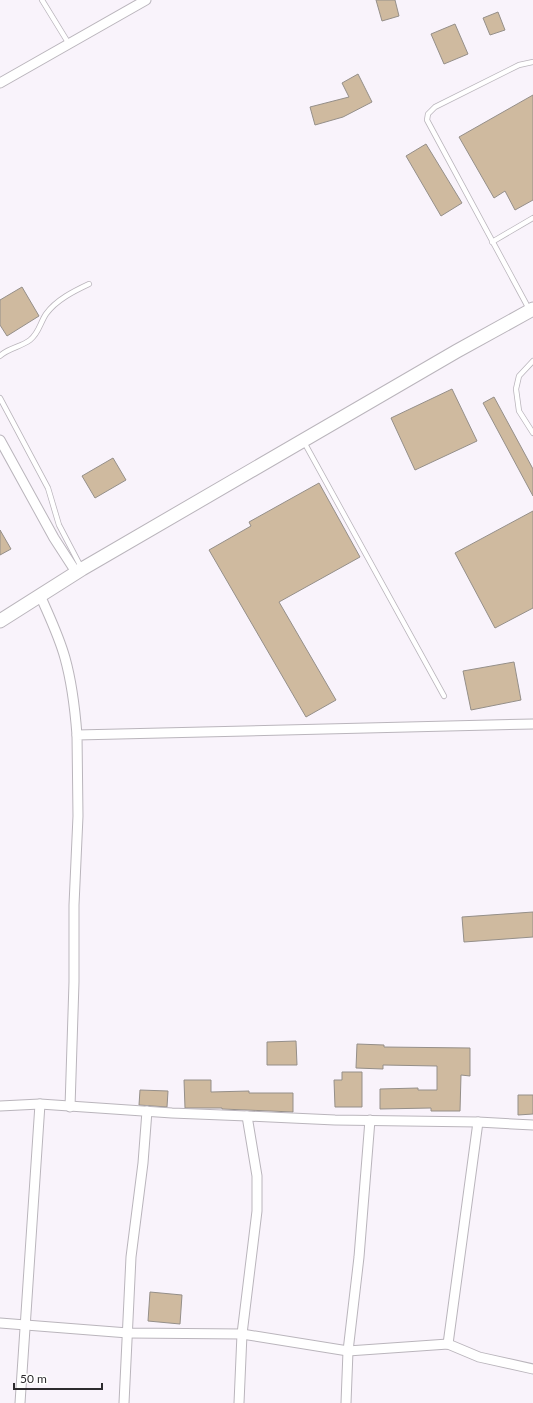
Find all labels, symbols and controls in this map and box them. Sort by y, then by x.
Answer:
scale bar [14,1365,102,1391]
text: 50 m [20,1371,47,1386]

